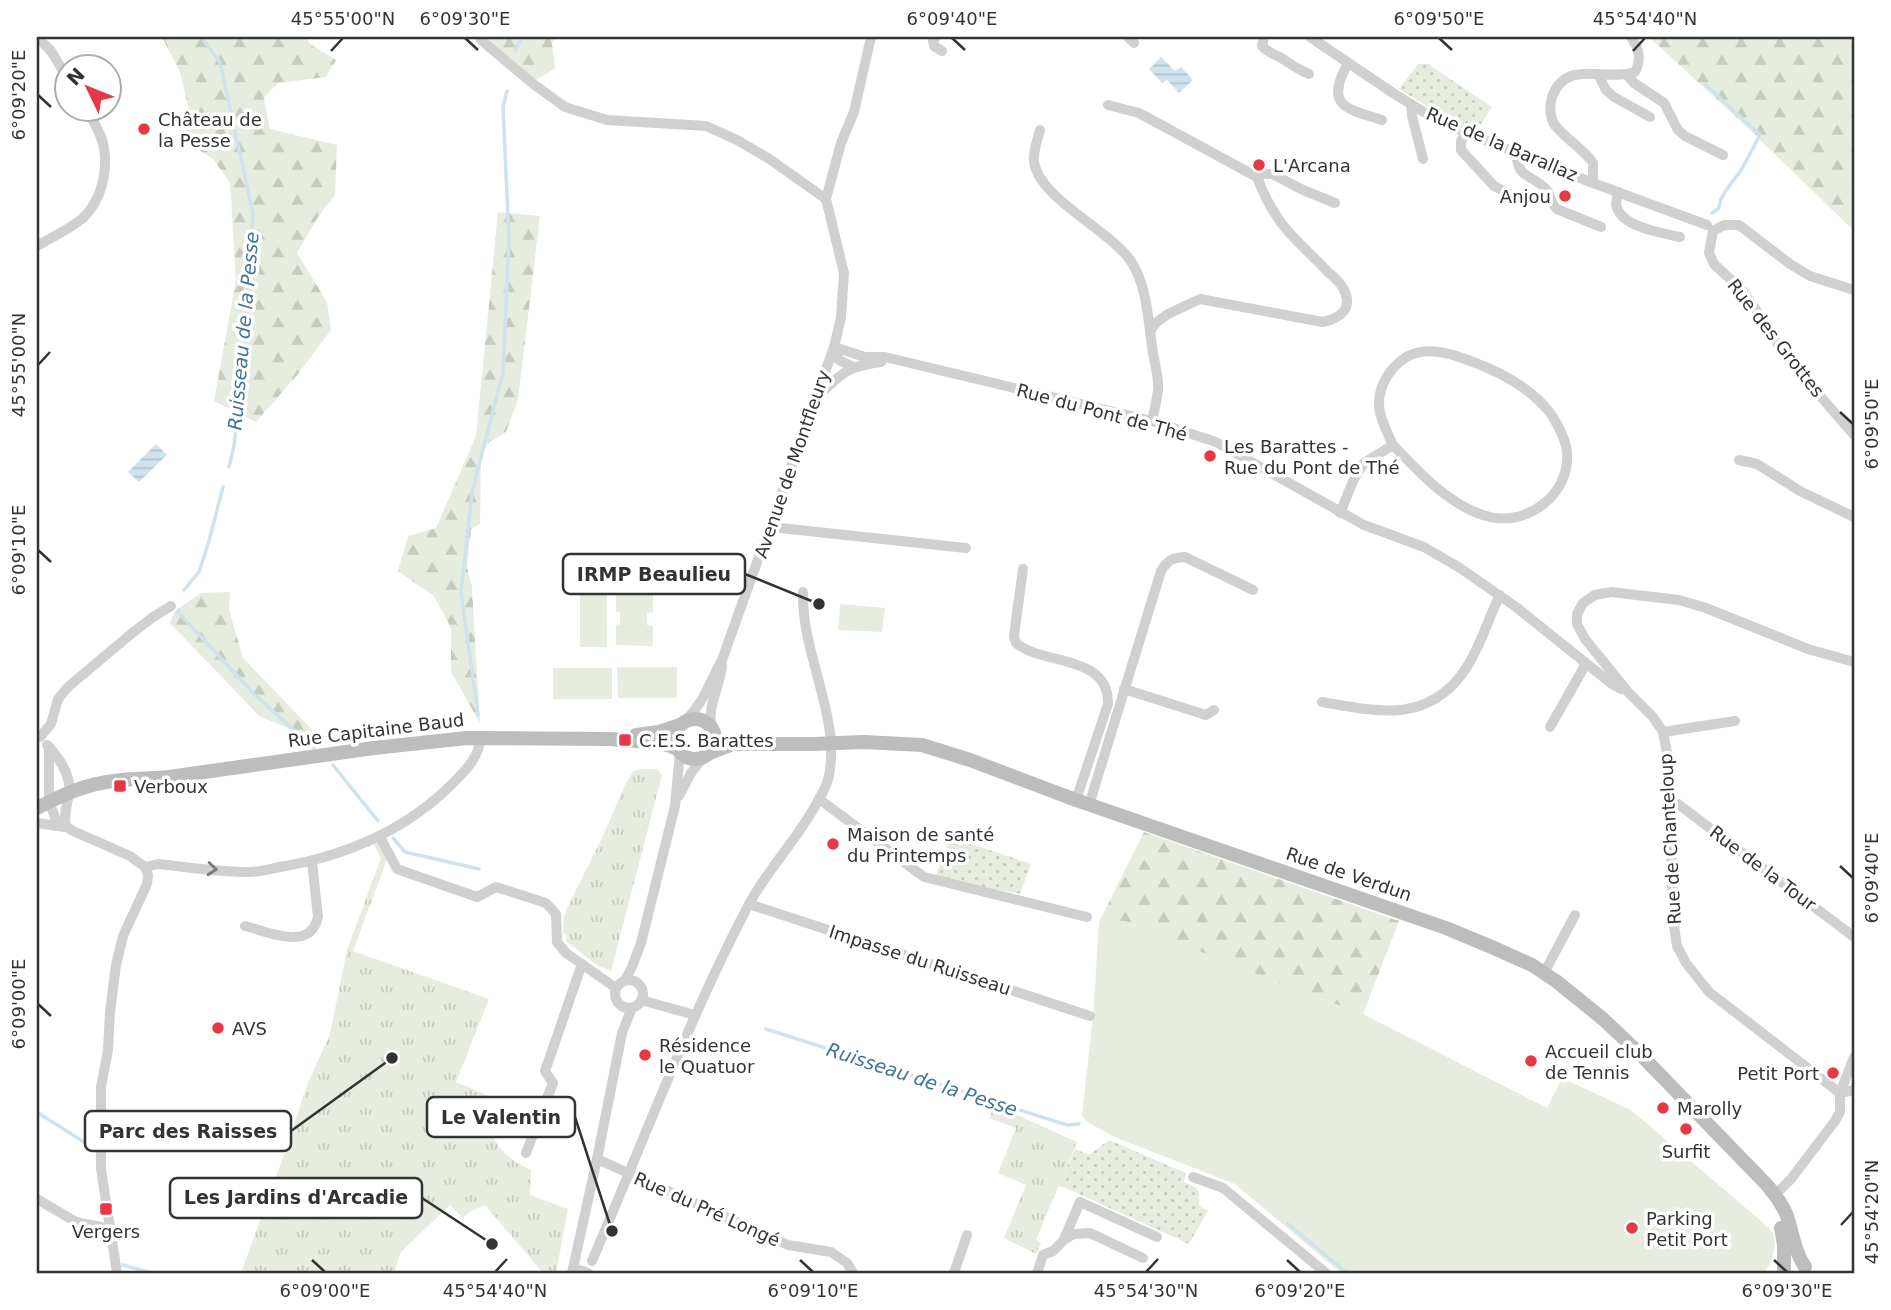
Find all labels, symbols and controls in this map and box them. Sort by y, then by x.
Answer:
text: 45°55'00"N [291,8,395,29]
text: 6°09'30"E [420,8,510,29]
text: 6°09'40"E [907,8,997,29]
text: 6°09'50"E [1394,8,1484,29]
text: 45°54'40"N [1593,8,1697,29]
text: 6°09'20"E [8,50,29,140]
north arrow [52,52,122,122]
text: N [62,63,89,90]
street label: Rue de la Barallaz [1423,103,1581,185]
place label: Château de la Pesse [158,109,262,151]
marker: Château de la Pesse [136,121,152,137]
place label: L'Arcana [1273,155,1351,176]
marker: L'Arcana [1251,157,1267,173]
place label: Anjou [1500,186,1551,207]
marker: Anjou [1557,188,1573,204]
water label: Ruisseau de la Pesse [223,231,263,431]
street label: Rue des Grottes [1723,275,1829,401]
text: 45°55'00"N [8,313,29,417]
street label: Avenue de Montfleury [750,367,834,561]
street label: Rue du Pont de Thé [1014,379,1190,445]
text: 6°09'50"E [1861,379,1882,469]
place label: Les Barattes - Rue du Pont de Thé [1224,436,1400,478]
marker: Les Barattes - Rue du Pont de Thé [1202,448,1218,464]
text: 6°09'10"E [8,505,29,595]
callout: IRMP Beaulieu [563,554,745,594]
text: IRMP Beaulieu [577,563,731,585]
street label: Rue Capitaine Baud [287,709,465,751]
place label: C.E.S. Barattes [639,730,774,751]
marker: C.E.S. Barattes [617,732,633,748]
street label: Rue de Chanteloup [1655,753,1685,925]
place label: Verboux [134,776,208,797]
marker: Verboux [112,778,128,794]
street label: Rue de la Tour [1706,821,1821,915]
place label: Maison de santé du Printemps [847,824,994,866]
text: 6°09'40"E [1861,833,1882,923]
marker: Maison de santé du Printemps [825,836,841,852]
street label: Rue de Verdun [1283,843,1415,905]
one-way arrow [207,861,218,876]
street label: Impasse du Ruisseau [827,921,1013,999]
text: 6°09'00"E [8,959,29,1049]
place label: AVS [232,1018,267,1039]
marker: AVS [210,1020,226,1036]
place label: Résidence le Quatuor [659,1035,755,1077]
water label: Ruisseau de la Pesse [824,1038,1020,1120]
place label: Accueil club de Tennis [1545,1041,1653,1083]
marker: Résidence le Quatuor [637,1047,653,1063]
marker: Accueil club de Tennis [1523,1053,1539,1069]
place label: Petit Port [1737,1063,1819,1084]
marker: Petit Port [1825,1065,1841,1081]
callout: Le Valentin [427,1097,575,1137]
place label: Marolly [1677,1098,1743,1119]
marker: Marolly [1655,1100,1671,1116]
text: Le Valentin [441,1106,561,1128]
callout: Parc des Raisses [85,1111,291,1151]
text: Parc des Raisses [99,1120,277,1142]
marker: Surfit [1678,1121,1694,1137]
place label: Surfit [1662,1141,1710,1162]
text: 45°54'20"N [1861,1160,1882,1264]
street label: Rue du Pré Longé [631,1167,783,1251]
callout: Les Jardins d'Arcadie [170,1178,422,1218]
text: Les Jardins d'Arcadie [184,1186,408,1208]
marker: Vergers [98,1201,114,1217]
place label: Parking Petit Port [1646,1208,1728,1250]
marker: Parking Petit Port [1624,1220,1640,1236]
place label: Vergers [72,1221,140,1242]
text: 6°09'00"E [280,1280,370,1301]
text: 45°54'40"N [443,1280,547,1301]
text: 6°09'10"E [768,1280,858,1301]
text: 45°54'30"N [1094,1280,1198,1301]
text: 6°09'20"E [1255,1280,1345,1301]
text: 6°09'30"E [1742,1280,1832,1301]

